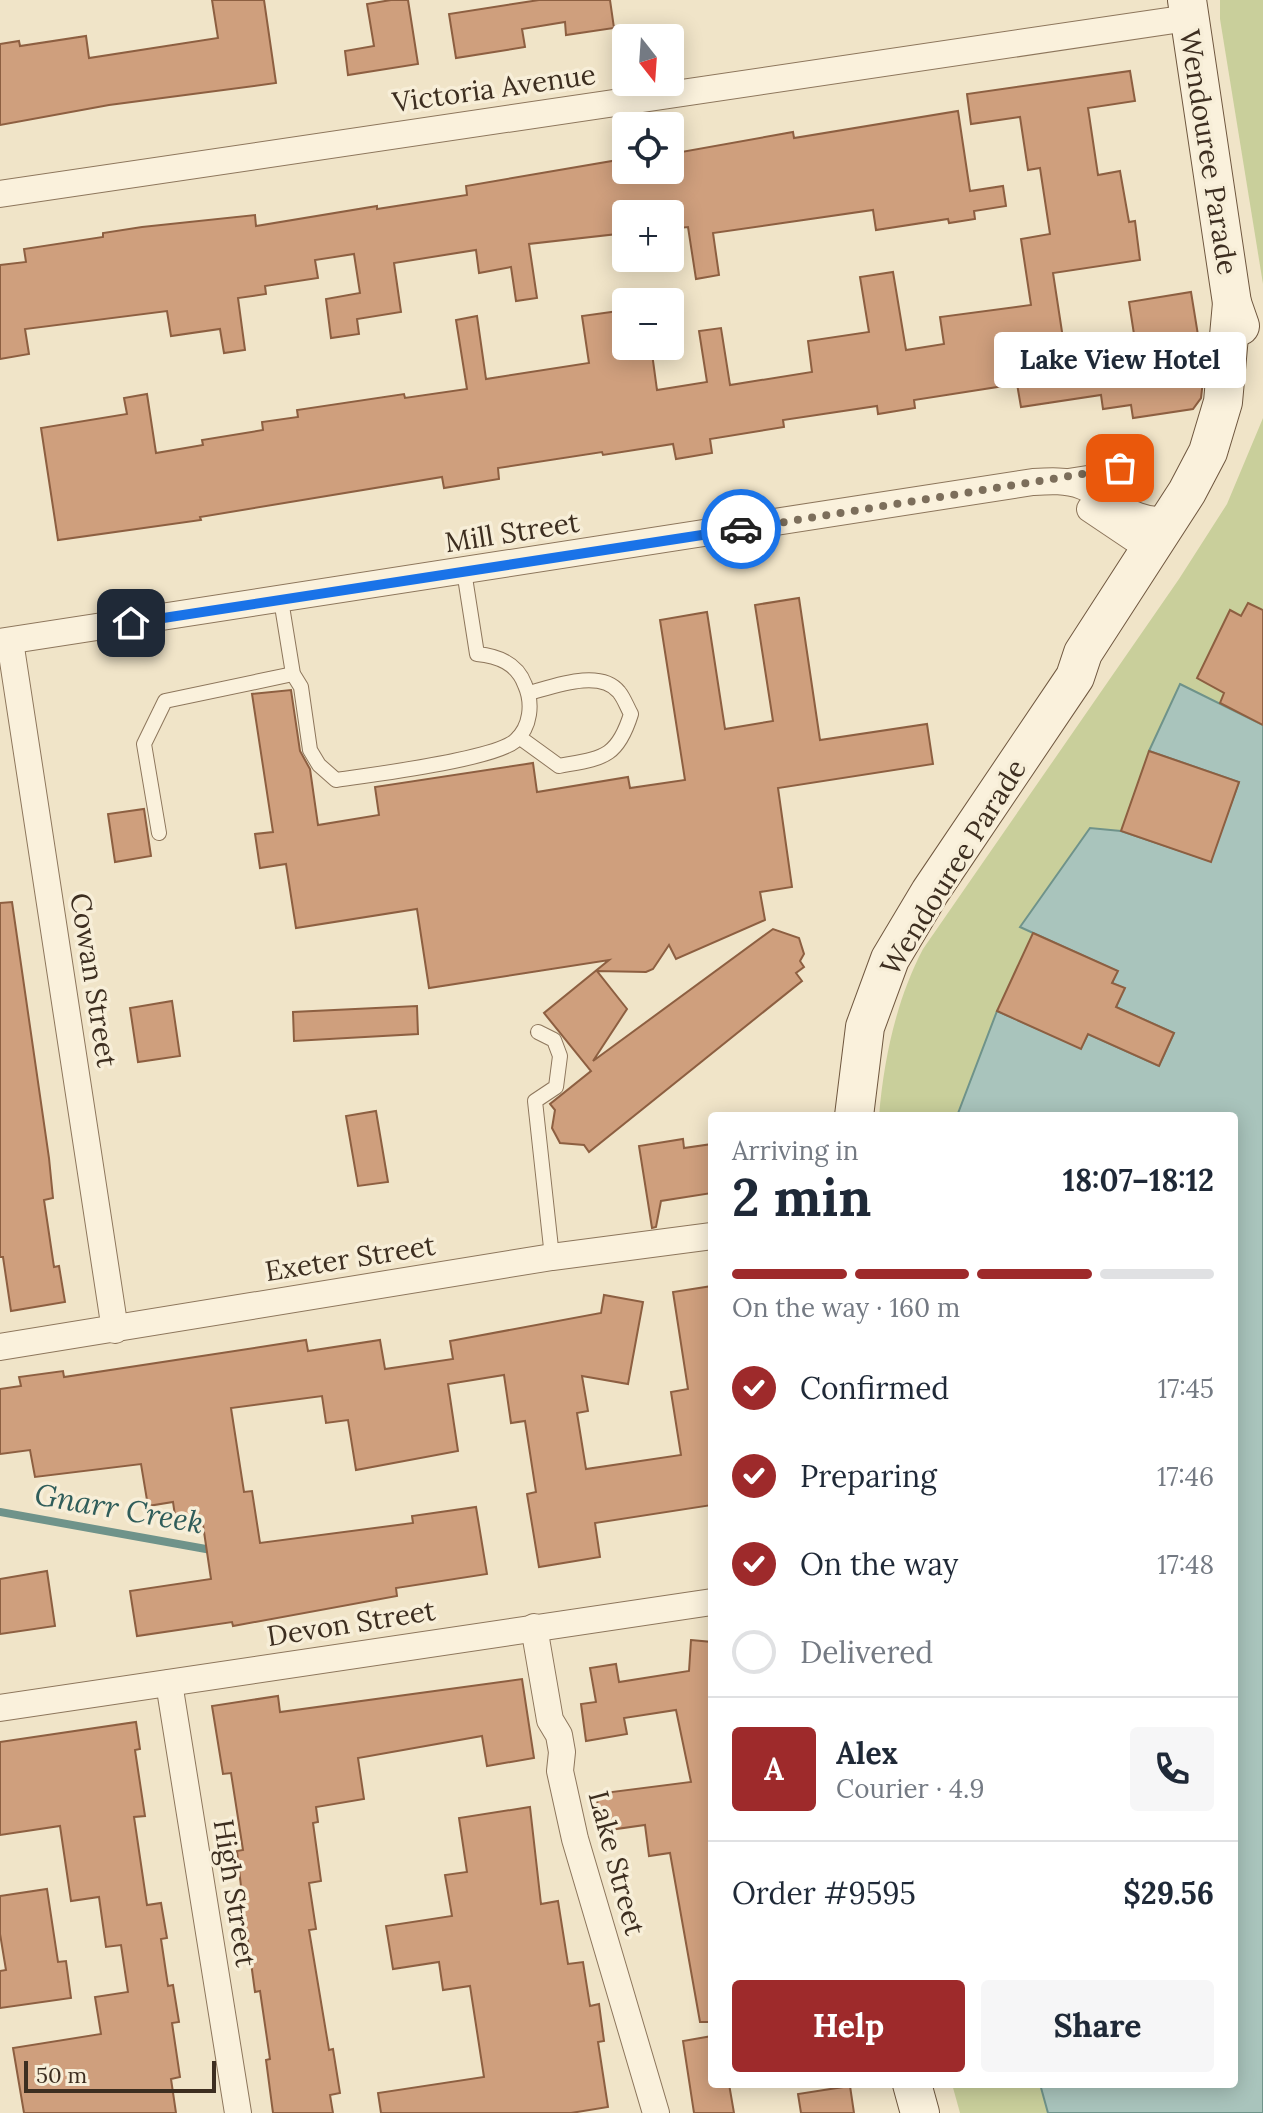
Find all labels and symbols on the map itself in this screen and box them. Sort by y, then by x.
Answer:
north arrow [612,24,684,96]
street label: Wendouree Parade [1172,27,1246,277]
street label: Victoria Avenue [389,56,598,120]
callout: Lake View Hotel [994,332,1246,388]
pin [1086,434,1154,502]
courier [701,489,781,569]
street label: Mill Street [442,504,582,560]
pin [97,589,165,657]
street label: Wendouree Parade [872,752,1034,982]
street label: Cowan Street [62,890,126,1070]
street label: Exeter Street [262,1227,438,1289]
water label: Gnarr Creek [32,1474,207,1542]
street label: Devon Street [264,1592,438,1654]
street label: Lake Street [580,1787,654,1939]
street label: High Street [206,1817,264,1970]
scale bar [24,2057,216,2093]

